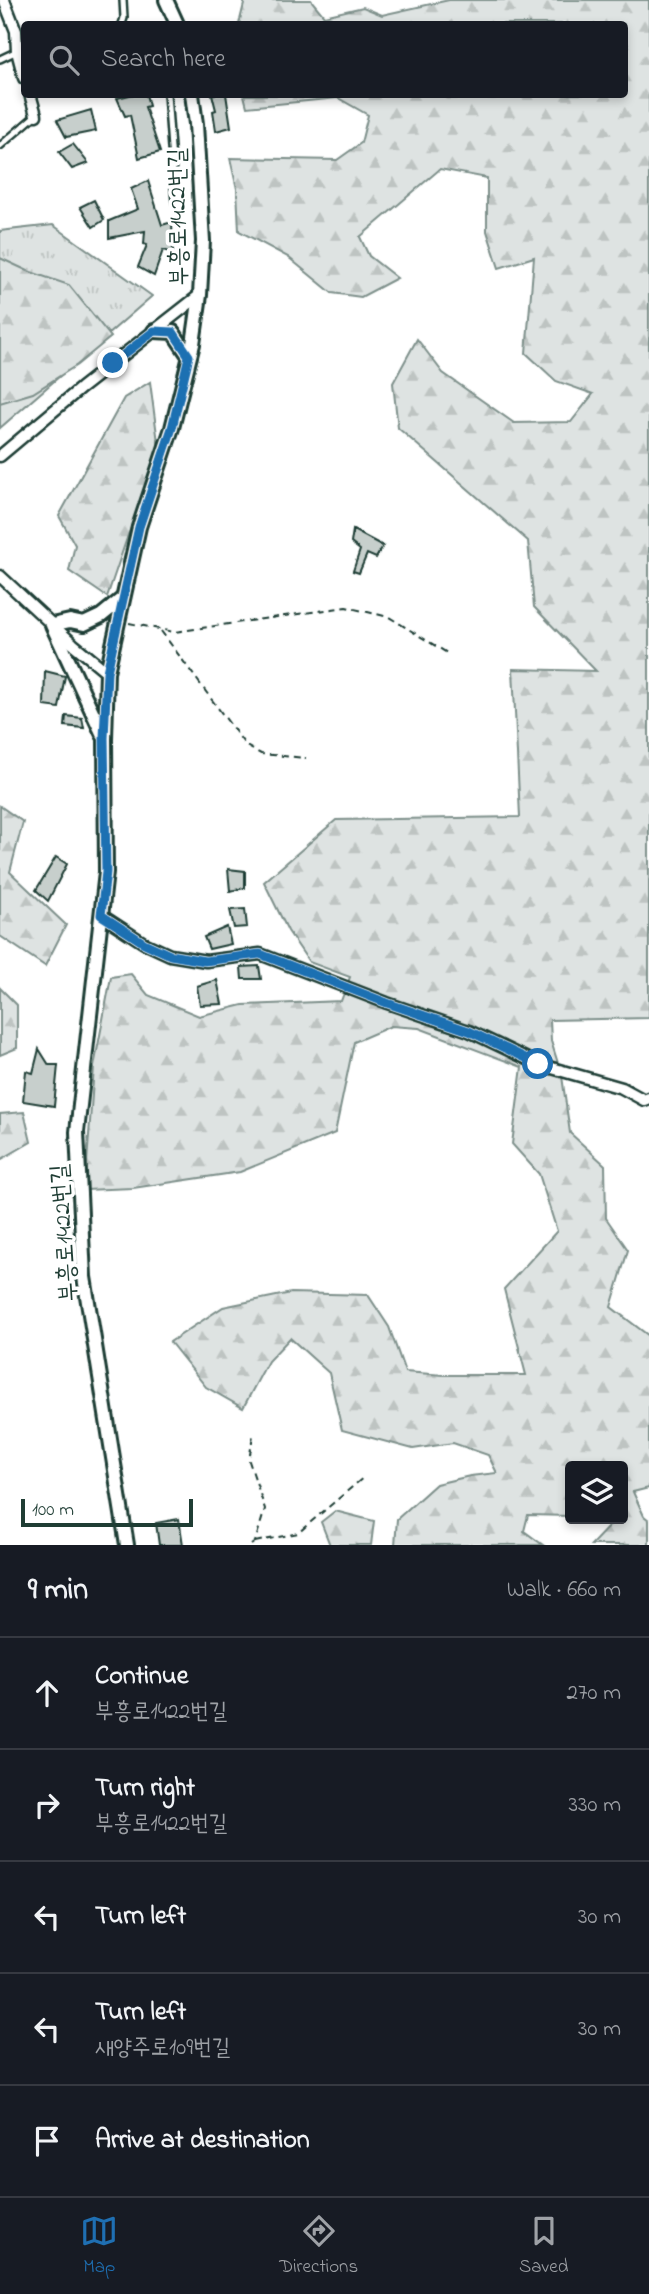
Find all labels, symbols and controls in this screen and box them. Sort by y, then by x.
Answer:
search box [21,21,628,98]
icon: search [45,41,83,79]
text: Search here [101,41,226,79]
street label: 부흥로1422번길 [161,148,198,286]
route end [97,347,128,378]
route start [522,1048,553,1079]
street label: 부흥로1422번길 [43,1163,88,1303]
map controls [565,1461,628,1524]
button: layers [565,1461,628,1524]
scale bar [21,1496,192,1528]
text: 100 m [32,1497,74,1524]
text: 9 min [28,1569,88,1613]
text: Walk · 660 m [507,1574,621,1607]
text: Continue [95,1658,188,1696]
icon: ahead [28,1674,66,1712]
text: 270 m [567,1677,621,1710]
text: 부흥로1422번길 [95,1696,227,1729]
text: Turn right [95,1770,195,1808]
icon: right [28,1786,66,1824]
text: 330 m [568,1789,621,1822]
text: 부흥로1422번길 [95,1808,227,1841]
icon: left [28,1898,66,1936]
text: Turn left [95,1898,186,1936]
text: 30 m [578,1901,621,1934]
text: Turn left [95,1994,186,2032]
icon: left [28,2010,66,2048]
text: 30 m [578,2013,621,2046]
text: 새양주로109번길 [95,2032,230,2065]
icon: arrive [28,2122,66,2160]
text: Arrive at destination [95,2122,310,2160]
tab: Map [80,2212,118,2281]
tab: Directions [279,2212,358,2281]
tab: Saved [519,2212,569,2281]

